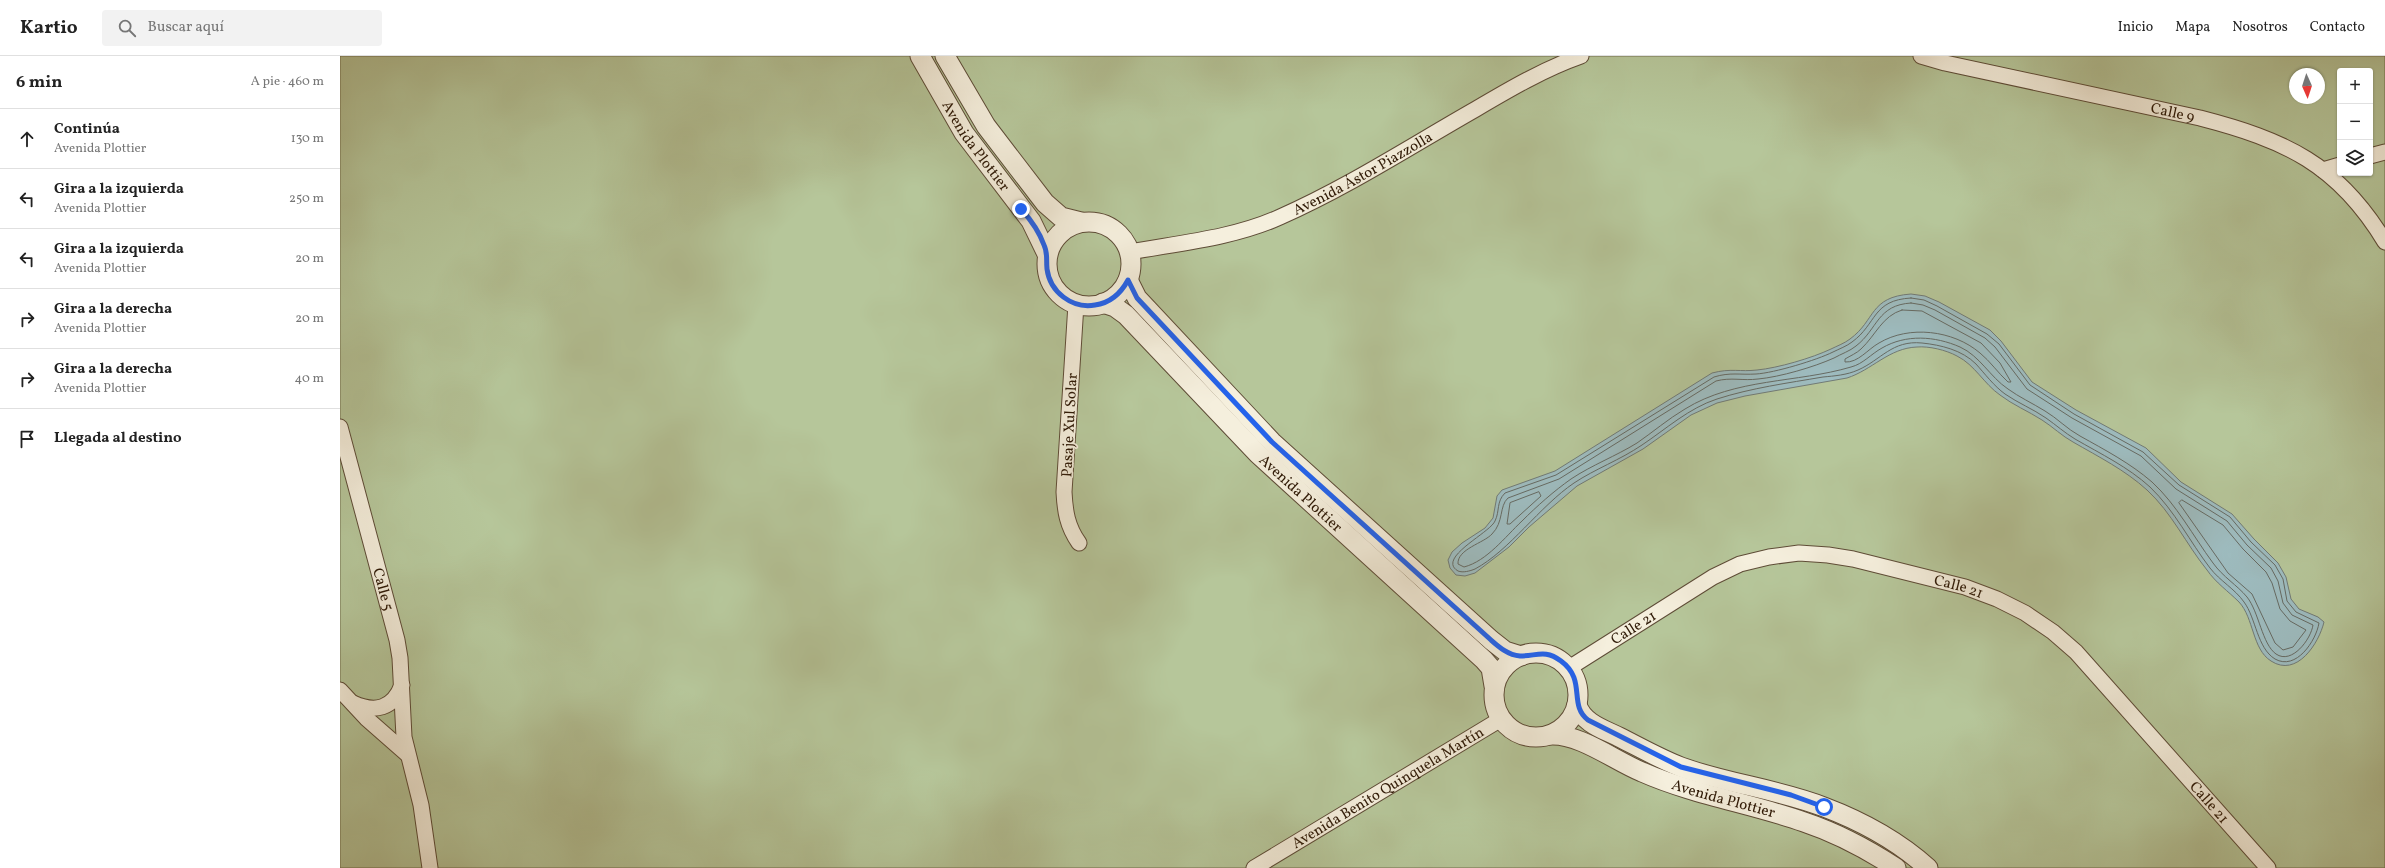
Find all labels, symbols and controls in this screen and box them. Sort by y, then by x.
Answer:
search box [102,10,382,46]
text: Kartio [20,15,78,41]
icon: search [116,17,138,39]
text: Buscar aquí [148,17,224,38]
text: Inicio [2118,18,2153,37]
text: Mapa [2175,18,2210,37]
text: Nosotros [2232,18,2288,37]
text: Contacto [2310,18,2365,37]
north arrow [2289,68,2325,104]
map controls [2337,68,2373,176]
button: + [2337,68,2373,104]
text: 6 min [16,71,62,94]
text: A pie · 460 m [251,73,324,91]
street label: Avenida Plottier [936,97,1014,196]
street label: Calle 9 [2149,99,2196,129]
button: − [2337,104,2373,140]
text: Continúa [54,119,120,140]
street label: Avenida Ástor Piazzolla [1290,127,1437,222]
icon: ahead [16,128,38,150]
text: 130 m [291,130,324,148]
text: Avenida Plottier [54,140,146,158]
button: layers [2337,140,2373,176]
text: Gira a la izquierda [54,179,184,200]
icon: left [16,188,38,210]
text: 250 m [289,190,324,208]
text: Avenida Plottier [54,200,146,218]
route end [1012,200,1030,218]
text: Gira a la izquierda [54,239,184,260]
icon: left [16,248,38,270]
text: 20 m [295,250,324,268]
text: Avenida Plottier [54,260,146,278]
text: Gira a la derecha [54,299,172,320]
icon: right [16,308,38,330]
text: 20 m [295,310,324,328]
text: Avenida Plottier [54,320,146,338]
text: Gira a la derecha [54,359,172,380]
icon: right [16,368,38,390]
text: 40 m [295,370,324,388]
street label: Pasaje Xul Solar [1057,372,1084,478]
text: Avenida Plottier [54,380,146,398]
icon: arrive [16,428,38,450]
text: Llegada al destino [54,428,182,449]
street label: Avenida Plottier [1253,451,1346,538]
street label: Calle 5 [366,566,398,613]
street label: Calle 21 [1932,571,1986,605]
street label: Calle 21 [1607,606,1661,651]
street label: Avenida Benito Quinquela Martín [1288,723,1489,855]
street label: Avenida Plottier [1669,775,1777,824]
street label: Calle 21 [2184,777,2233,829]
route start [1815,798,1833,816]

